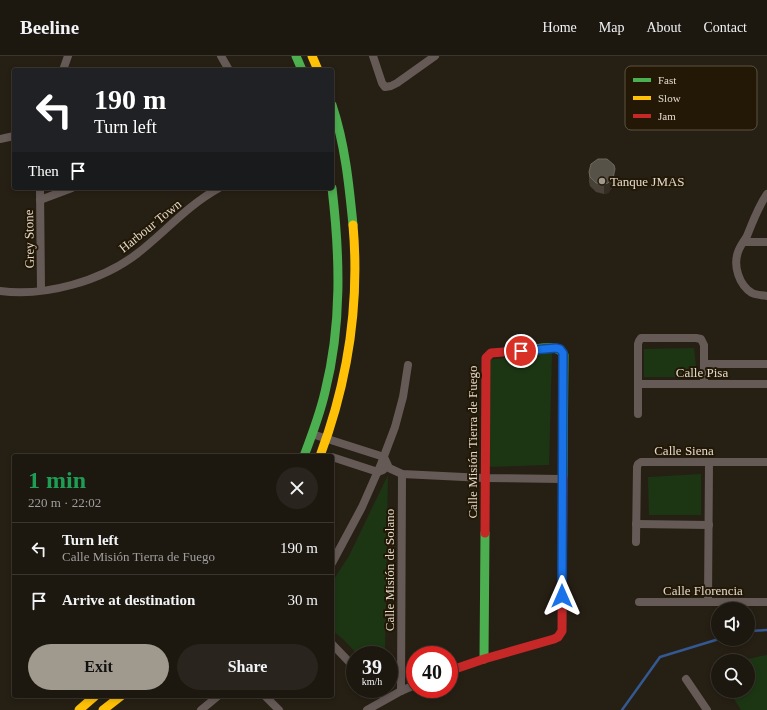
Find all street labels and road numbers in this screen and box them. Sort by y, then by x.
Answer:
street label: Harbour Town [116,196,185,256]
street label: Grey Stone [21,209,37,269]
street label: Calle Misión Tierra de Fuego [465,365,480,519]
street label: Calle Pisa [676,365,728,380]
street label: Calle Siena [654,443,714,458]
street label: Calle Misión de Solano [382,509,397,631]
street label: Calle Florencia [663,583,743,598]

